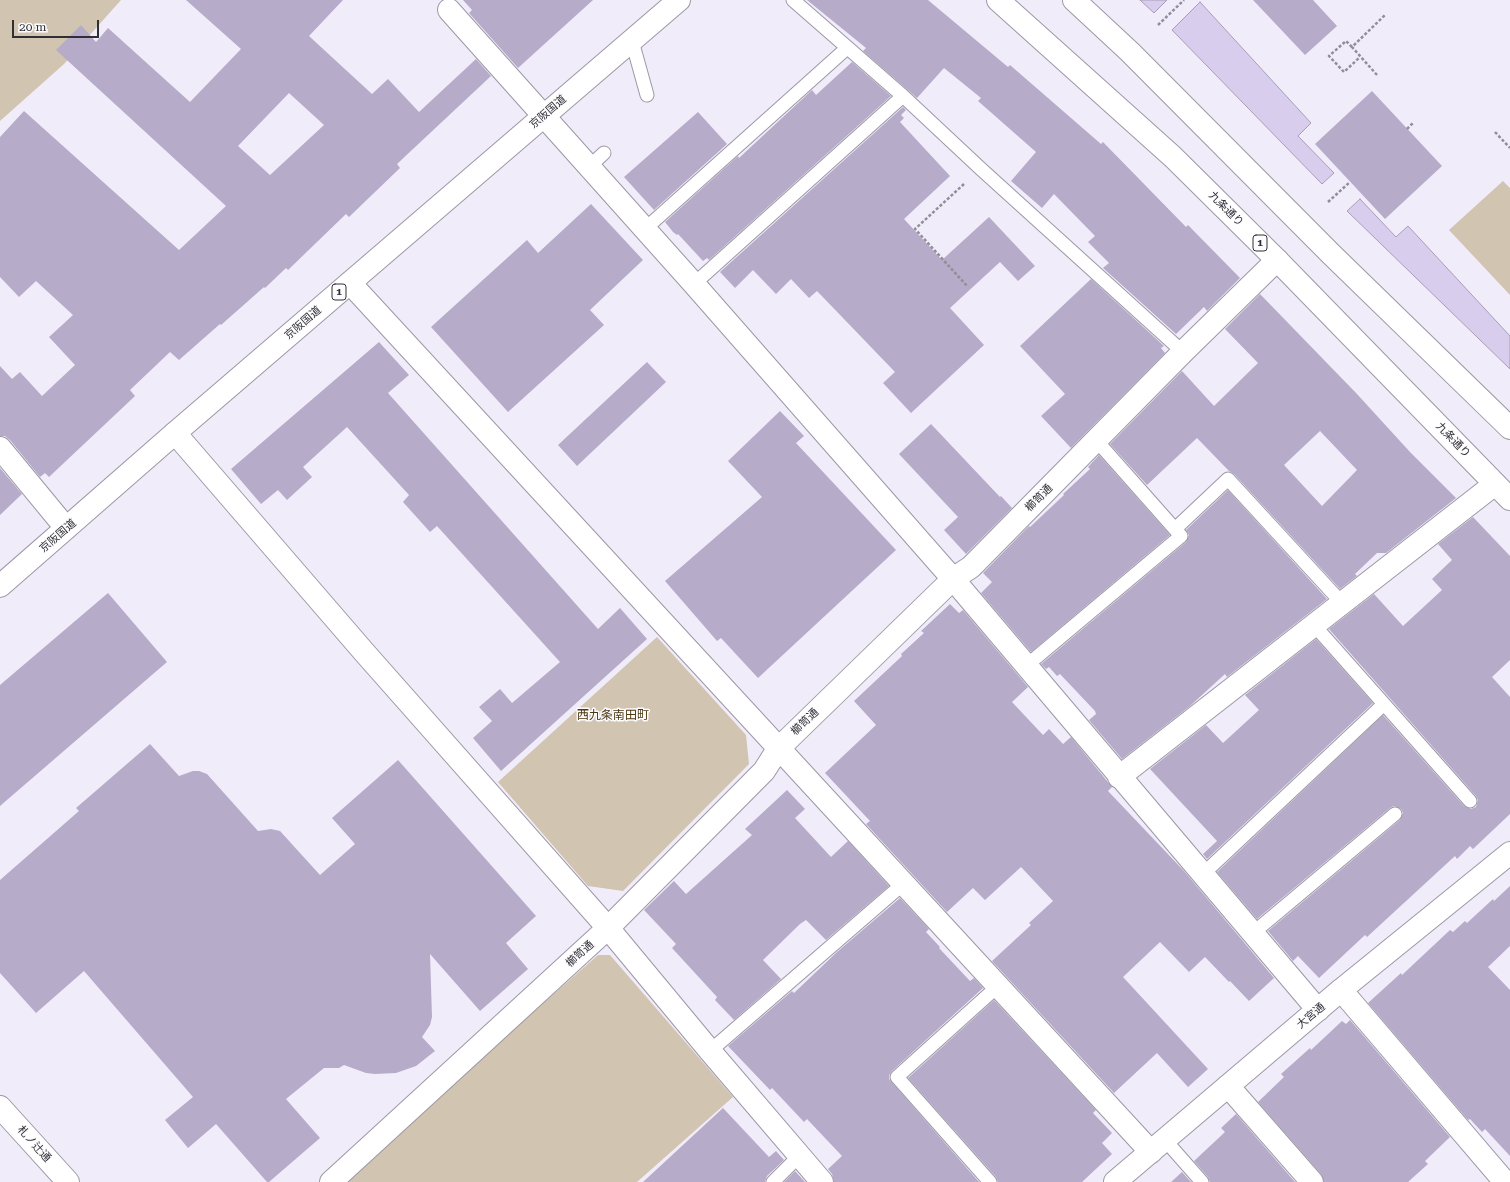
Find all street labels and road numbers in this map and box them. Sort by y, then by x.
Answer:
street label: 京阪国道 [527,93,569,131]
street label: 九条通り [1206,189,1246,229]
road number: 1 [1253,235,1267,251]
road number: 1 [332,284,346,300]
street label: 京阪国道 [282,304,324,342]
street label: 九条通り [1433,420,1473,460]
street label: 櫛笥通 [1023,482,1055,514]
street label: 京阪国道 [37,517,79,555]
street label: 櫛笥通 [789,706,821,738]
street label: 櫛笥通 [563,938,597,970]
street label: 大宮通 [1294,1000,1328,1032]
street label: 札ノ辻通 [14,1123,54,1165]

